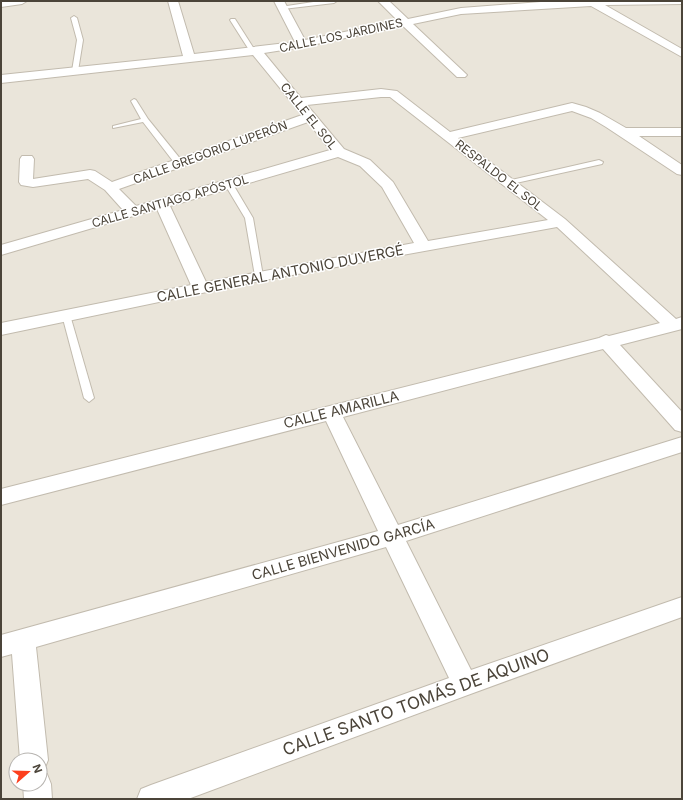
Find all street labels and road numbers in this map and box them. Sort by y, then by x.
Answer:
street label: CALLE LOS JARDINES [278,14,405,55]
street label: CALLE EL SOL [277,79,341,153]
street label: CALLE GREGORIO LUPERÓN [131,117,289,187]
street label: RESPALDO EL SOL [452,136,546,214]
street label: CALLE SANTIAGO APÓSTOL [90,171,250,231]
street label: CALLE GENERAL ANTONIO DUVERGÉ [155,241,405,305]
street label: CALLE AMARILLA [282,386,401,432]
street label: CALLE BIENVENIDO GARCÍA [250,515,437,583]
street label: CALLE SANTO TOMÁS DE AQUINO [280,643,552,760]

